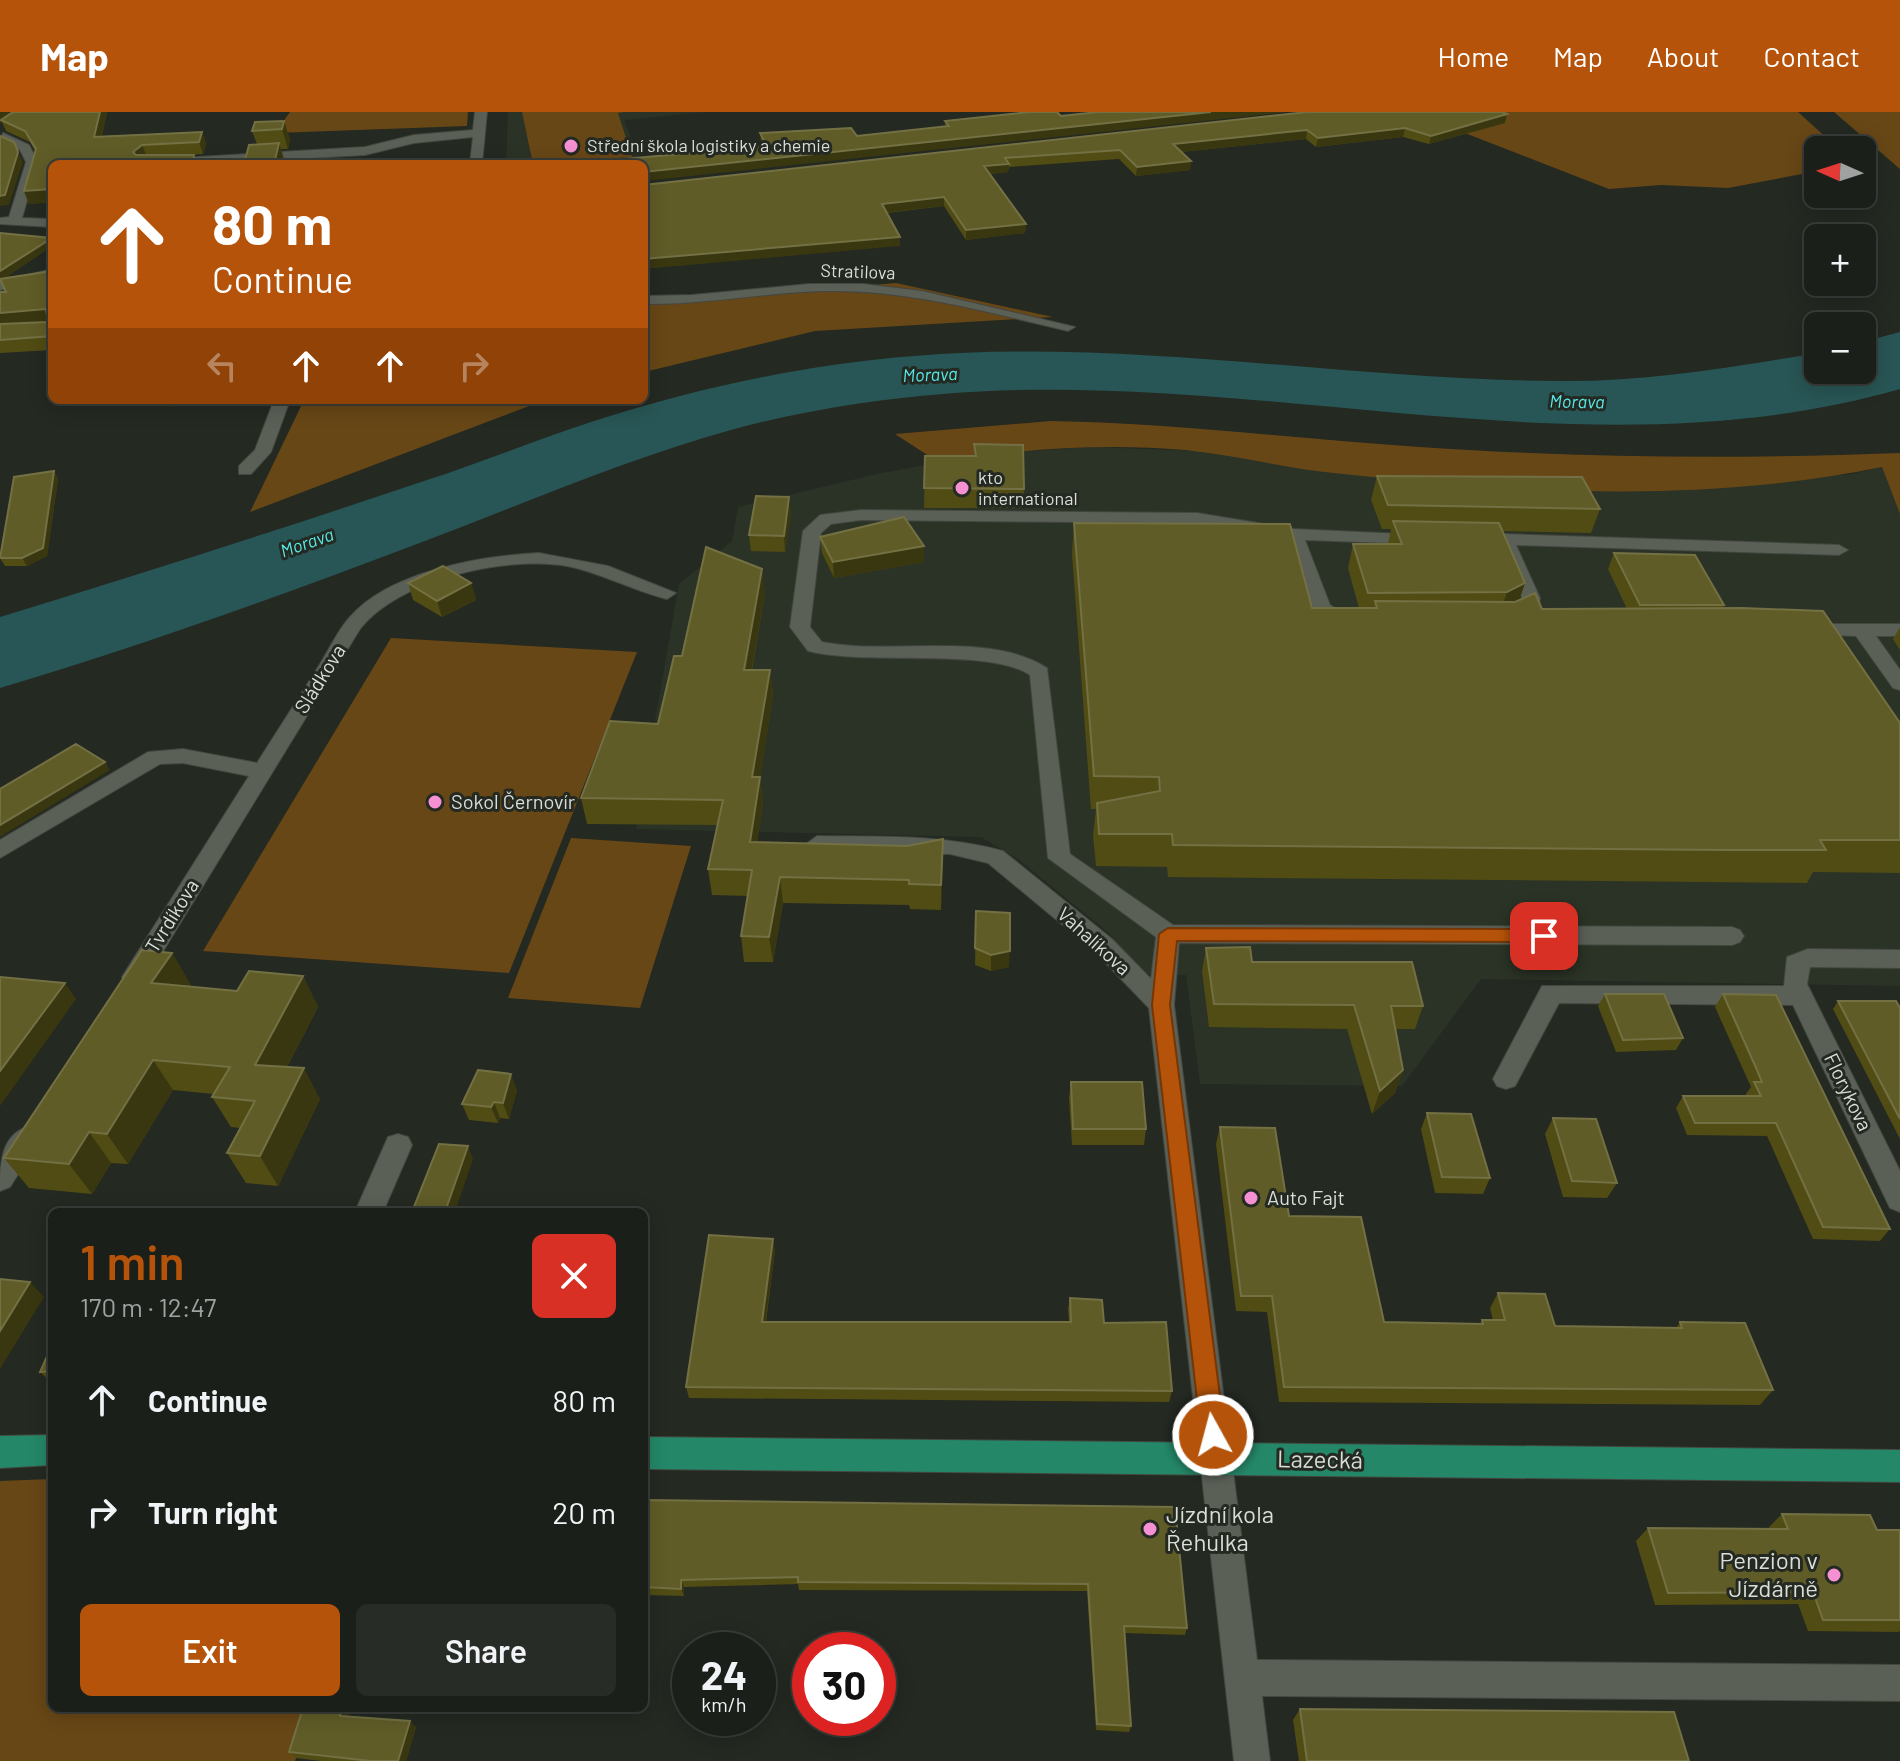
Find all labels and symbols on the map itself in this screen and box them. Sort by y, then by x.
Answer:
place label: Střední škola logistiky a chemie [587,134,830,156]
north arrow [1804,136,1876,208]
marker: Střední škola logistiky a chemie [562,137,580,155]
street label: Stratilova [820,259,896,283]
water label: Morava [902,362,958,386]
water label: Morava [1549,390,1605,412]
place label: kto international [978,466,1078,509]
marker: kto international [953,479,971,497]
water label: Morava [277,523,336,561]
street label: Sládkova [289,640,350,717]
place label: Sokol Černovír [451,789,575,813]
marker: Sokol Černovír [426,793,444,811]
street label: Tvrdíkova [139,874,203,957]
street label: Vahalíkova [1053,901,1136,979]
pin [1510,902,1578,970]
street label: Florykova [1820,1049,1878,1134]
place label: Auto Fajt [1267,1185,1345,1209]
marker: Auto Fajt [1242,1189,1260,1207]
position arrow [1171,1393,1255,1477]
street label: Lazecká [1277,1443,1363,1474]
place label: Jízdní kola Řehulka [1166,1499,1274,1556]
marker: Jízdní kola Řehulka [1141,1520,1159,1538]
place label: Penzion v Jízdárně [1719,1545,1818,1602]
marker: Penzion v Jízdárně [1825,1566,1843,1584]
speed limit sign: 30 [792,1632,896,1736]

